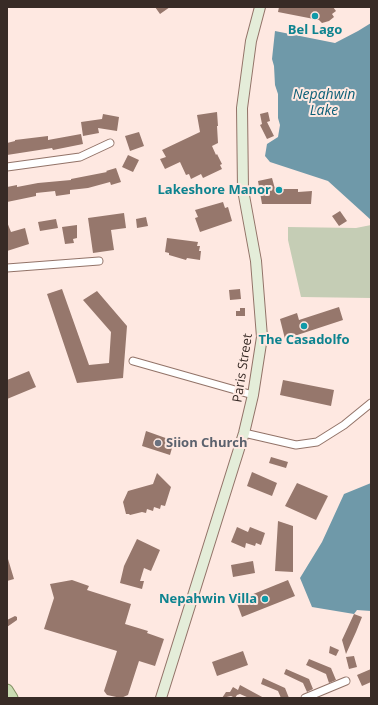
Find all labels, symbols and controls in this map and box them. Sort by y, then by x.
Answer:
marker: Bel Lago [310,11,320,21]
place label: Bel Lago [288,22,342,38]
water label: Nepahwin Lake [293,87,355,120]
place label: Lakeshore Manor [157,182,271,198]
marker: Lakeshore Manor [274,185,284,195]
marker: The Casadolfo [299,321,309,331]
street label: Paris Street [230,332,256,404]
place label: The Casadolfo [259,332,349,348]
place label: Siion Church [166,435,248,451]
marker: Siion Church [153,438,163,448]
place label: Nepahwin Villa [159,591,257,607]
marker: Nepahwin Villa [260,594,270,604]

